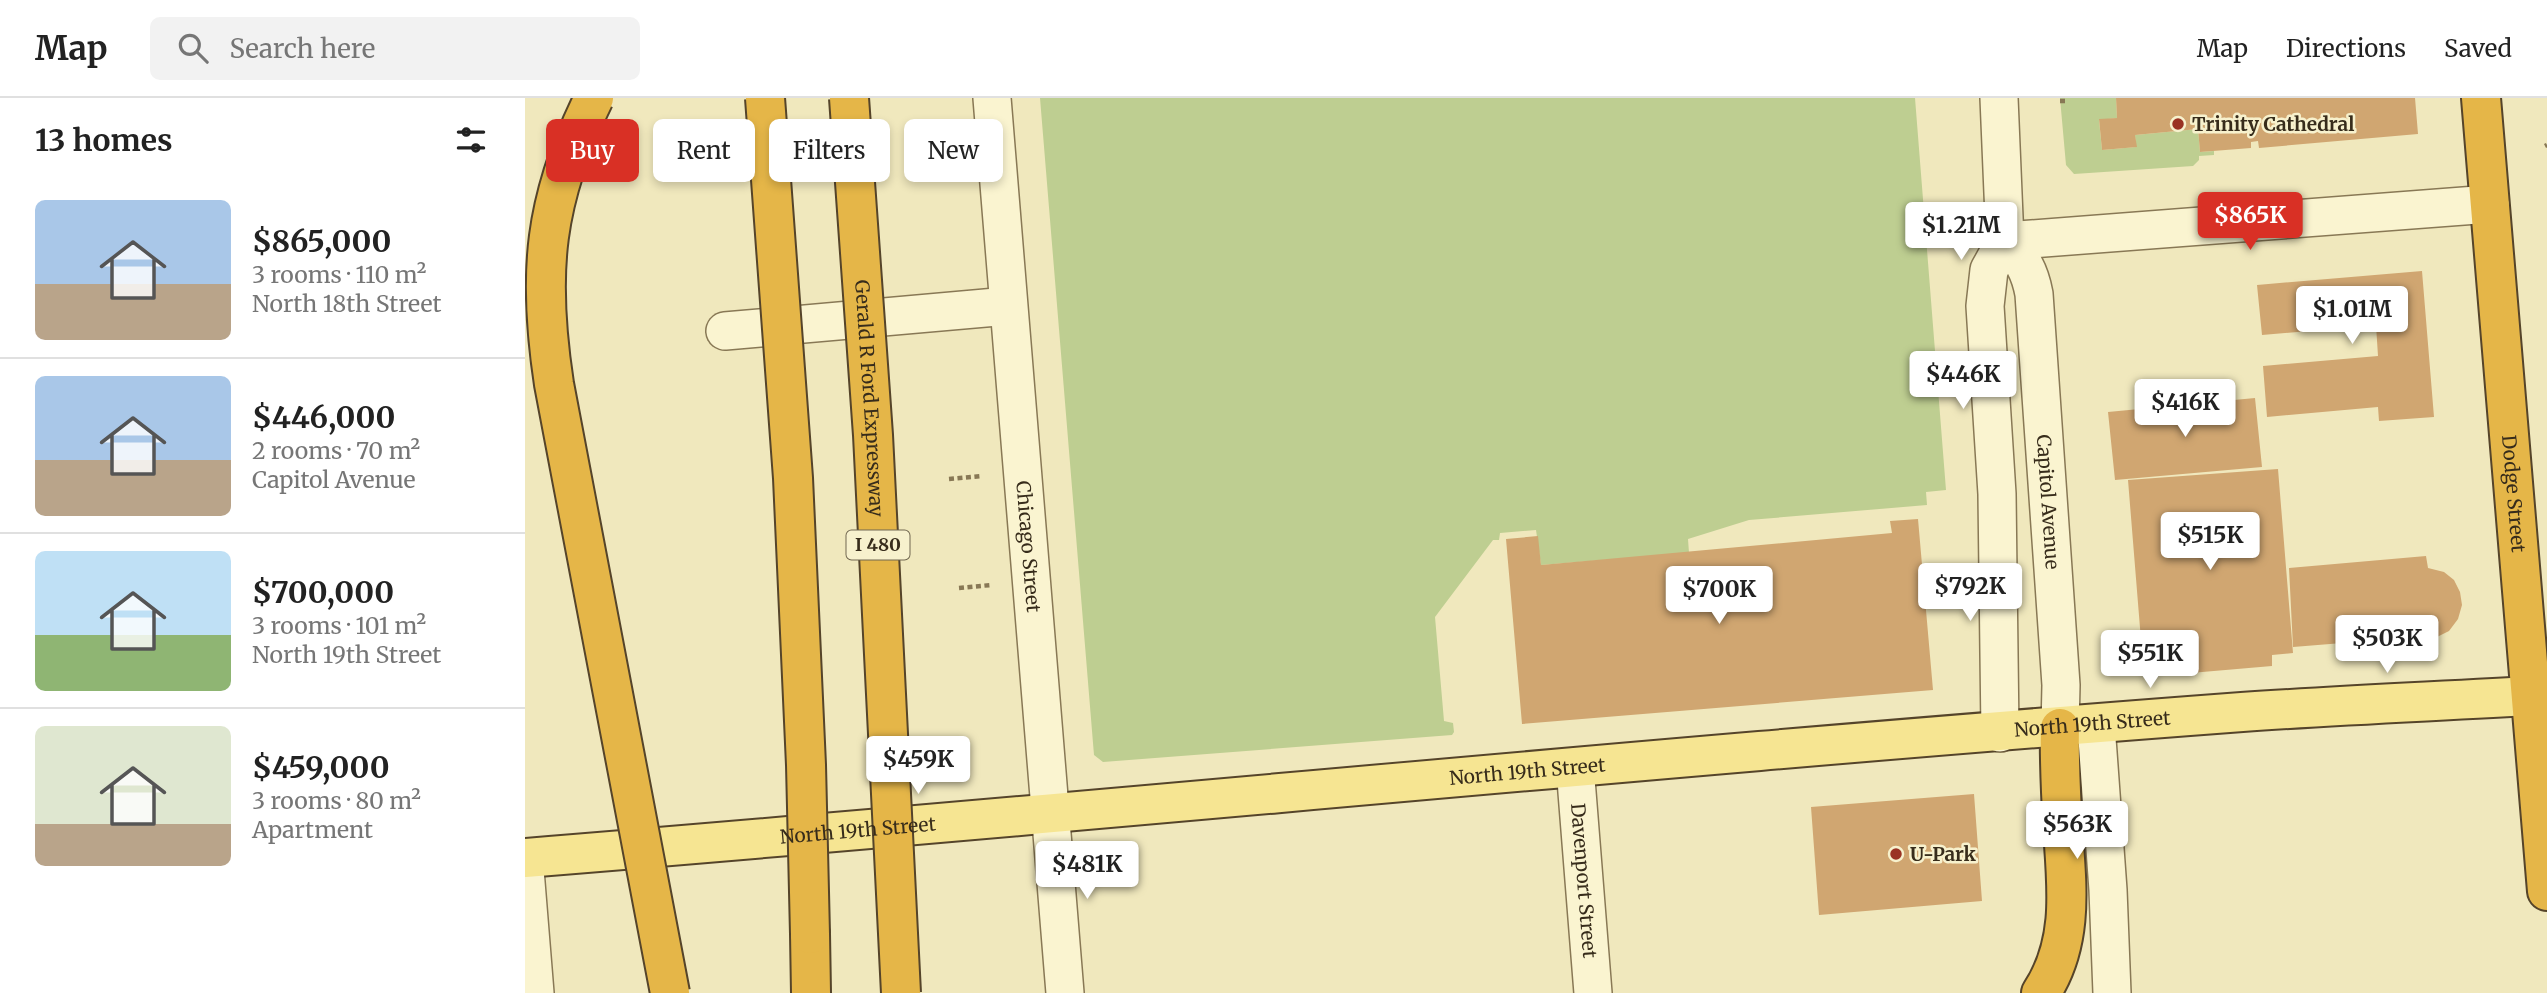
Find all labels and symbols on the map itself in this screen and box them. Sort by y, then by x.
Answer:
place label: Trinity Cathedral [2192,112,2354,136]
marker: Trinity Cathedral [2170,116,2186,132]
pin: $865K [2201,192,2299,252]
pin: $1.21M [1904,202,2018,262]
street label: Gerald R Ford Expressway [850,279,889,517]
pin: $1.01M [2295,286,2409,346]
pin: $446K [1914,352,2012,411]
pin: $416K [2136,380,2234,439]
street label: Capitol Avenue [2032,434,2065,570]
street label: Dodge Street [2497,434,2531,554]
street label: Chicago Street [1011,480,1046,614]
pin: $515K [2161,512,2259,572]
road number: I 480 [847,530,909,560]
pin: $792K [1921,564,2019,623]
pin: $700K [1670,566,1768,626]
pin: $503K [2338,616,2436,675]
pin: $551K [2101,630,2199,690]
street label: North 19th Street [2013,705,2172,742]
pin: $459K [869,736,967,796]
street label: North 19th Street [1448,752,1607,790]
street label: Davenport Street [1566,802,1602,960]
pin: $563K [2028,802,2126,861]
street label: North 19th Street [779,811,937,849]
pin: $481K [1038,842,1136,901]
place label: U-Park [1910,842,1977,866]
marker: U-Park [1888,846,1904,862]

